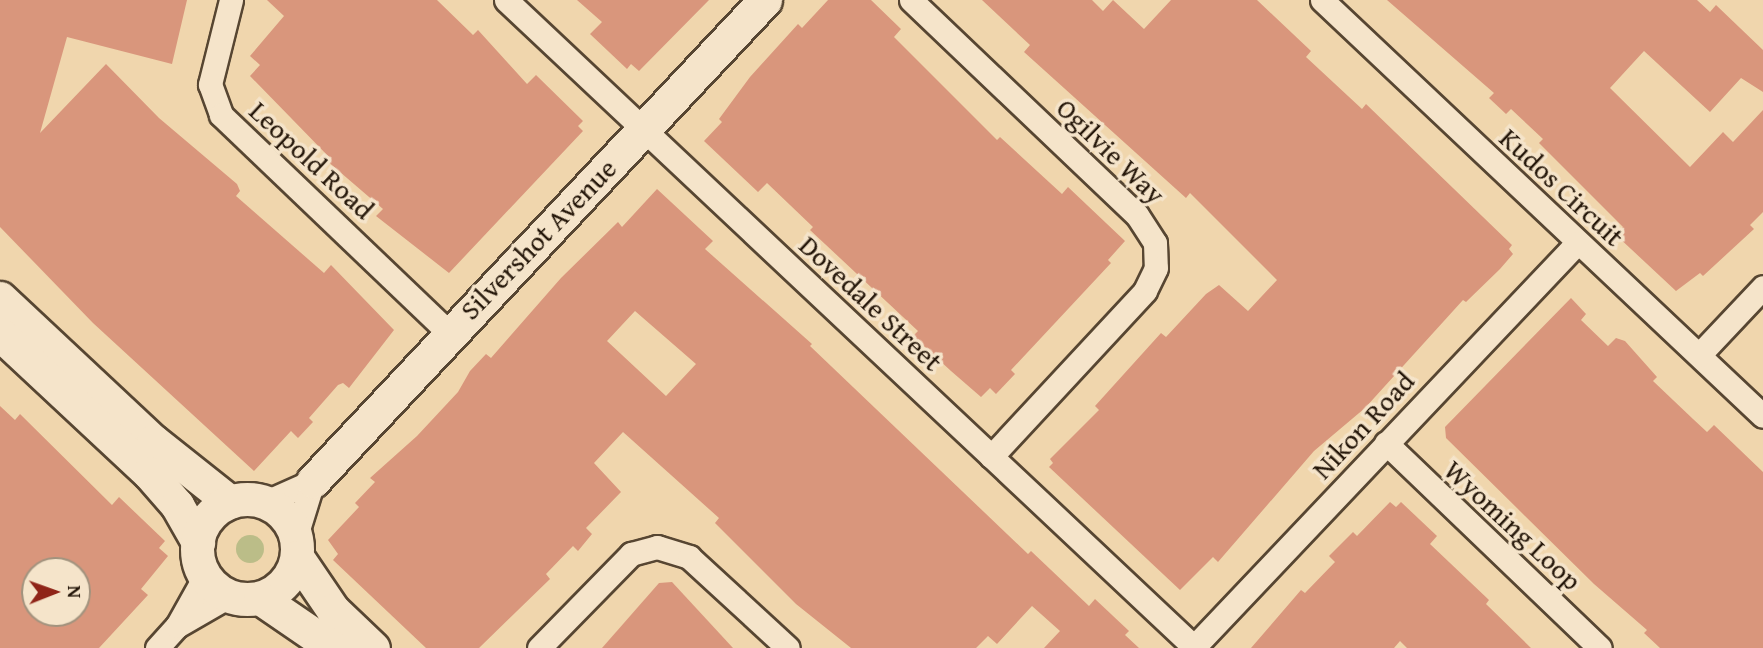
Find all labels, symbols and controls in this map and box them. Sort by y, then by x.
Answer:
street label: Ogilvie Way [1050,91,1172,211]
street label: Leopold Road [243,94,381,226]
street label: Kudos Circuit [1493,121,1631,253]
street label: Silvershot Avenue [453,152,623,326]
street label: Dovedale Street [793,228,949,378]
street label: Nikon Road [1305,364,1421,486]
street label: Wyoming Loop [1437,453,1589,597]
north arrow [21,557,91,627]
text: N [61,585,89,598]

